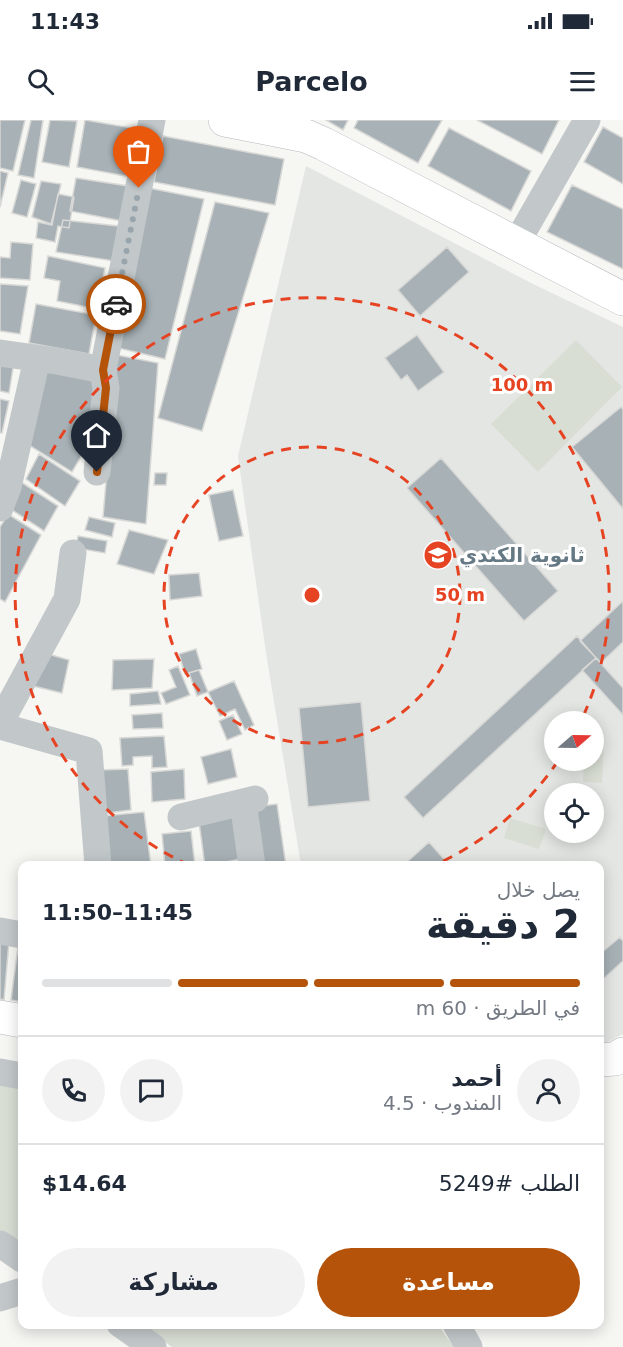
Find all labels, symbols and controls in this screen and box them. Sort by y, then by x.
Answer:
text: 11:43 [30,9,100,34]
icon: search [24,65,57,98]
icon: menu [566,65,599,98]
text: Parcelo [255,66,368,97]
pin [113,126,164,188]
icon: bag [122,135,155,168]
courier [86,274,146,334]
icon: car [100,288,133,321]
text: 100 m [491,374,553,395]
pin [71,410,122,472]
icon: home [80,419,113,452]
school or university icon: ثانوية الكندي [422,539,454,571]
place label: ثانوية الكندي [459,543,585,568]
text: 50 m [435,584,485,605]
centre of rings [302,585,322,605]
north arrow [544,711,604,771]
map controls [544,711,604,843]
button: locate [544,783,604,843]
text: يصل خلال [497,878,580,902]
text: 11:45–11:50 [42,900,193,925]
text: 2 دقيقة [426,902,580,947]
text: في الطريق · 60 m [416,996,580,1020]
button: phone [42,1059,105,1122]
button: chat [120,1059,183,1122]
button: person [517,1059,580,1122]
text: أحمد [451,1066,502,1091]
text: المندوب · 4.5 [383,1091,502,1115]
text: $14.64 [42,1171,127,1196]
text: الطلب #5249 [439,1171,580,1196]
button: مشاركة [42,1248,305,1317]
button: مساعدة [317,1248,580,1317]

